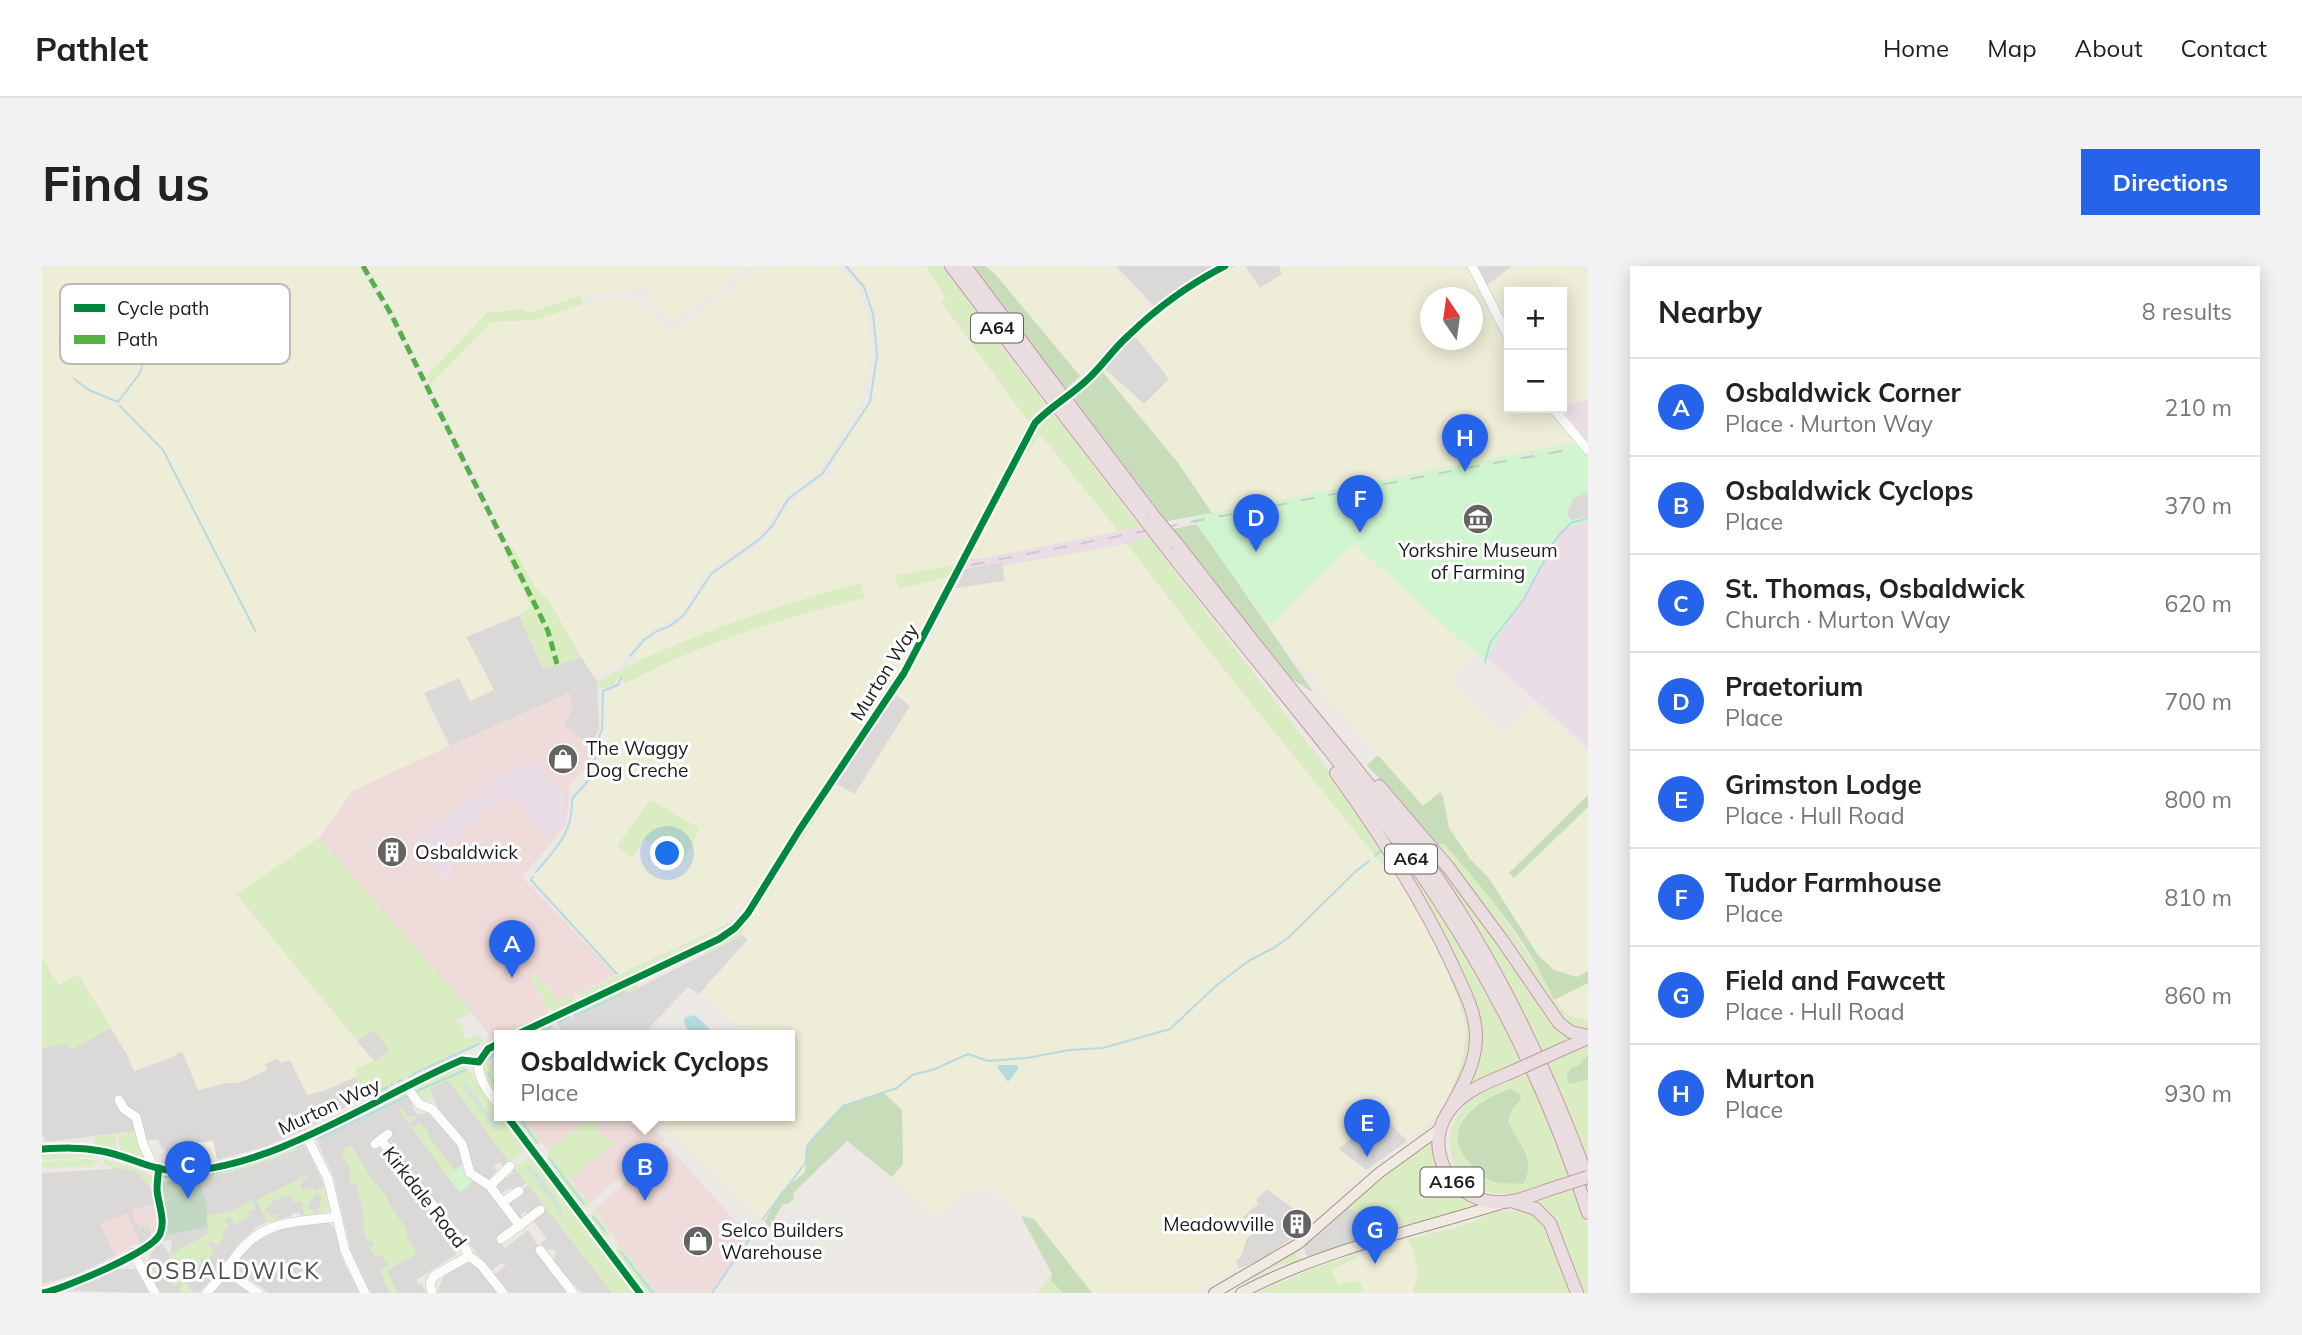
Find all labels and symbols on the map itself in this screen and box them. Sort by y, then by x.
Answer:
legend [60,284,290,364]
north arrow [1420,287,1483,350]
text: Cycle path [117,296,209,320]
road number: A64 [971,314,1023,342]
text: Path [117,327,158,351]
pin: H [1442,414,1488,472]
pin: F [1337,475,1383,533]
pin: D [1233,494,1279,552]
museum icon: Yorkshire Museum of Farming [1461,502,1495,536]
place label: Yorkshire Museum of Farming [1397,538,1558,584]
street label: Murton Way [845,619,923,725]
place label: The Waggy Dog Creche [586,736,688,782]
shop icon: The Waggy Dog Creche [546,742,580,776]
building icon: Osbaldwick [375,835,409,869]
your location [650,836,684,870]
place label: Osbaldwick [415,840,518,864]
road number: A64 [1385,844,1437,874]
pin: A [489,920,535,978]
street label: Murton Way [274,1072,384,1140]
pin: E [1344,1099,1390,1157]
pin: C [165,1141,211,1199]
street label: Kirkdale Road [378,1141,472,1253]
pin: B [622,1143,668,1201]
road number: A166 [1420,1168,1484,1197]
pin: G [1352,1206,1398,1264]
building icon: Meadowville [1280,1207,1314,1241]
place label: Meadowville [1163,1212,1274,1236]
place label: Selco Builders Warehouse [721,1218,844,1264]
shop icon: Selco Builders Warehouse [681,1224,715,1258]
district label: OSBALDWICK [145,1256,321,1285]

